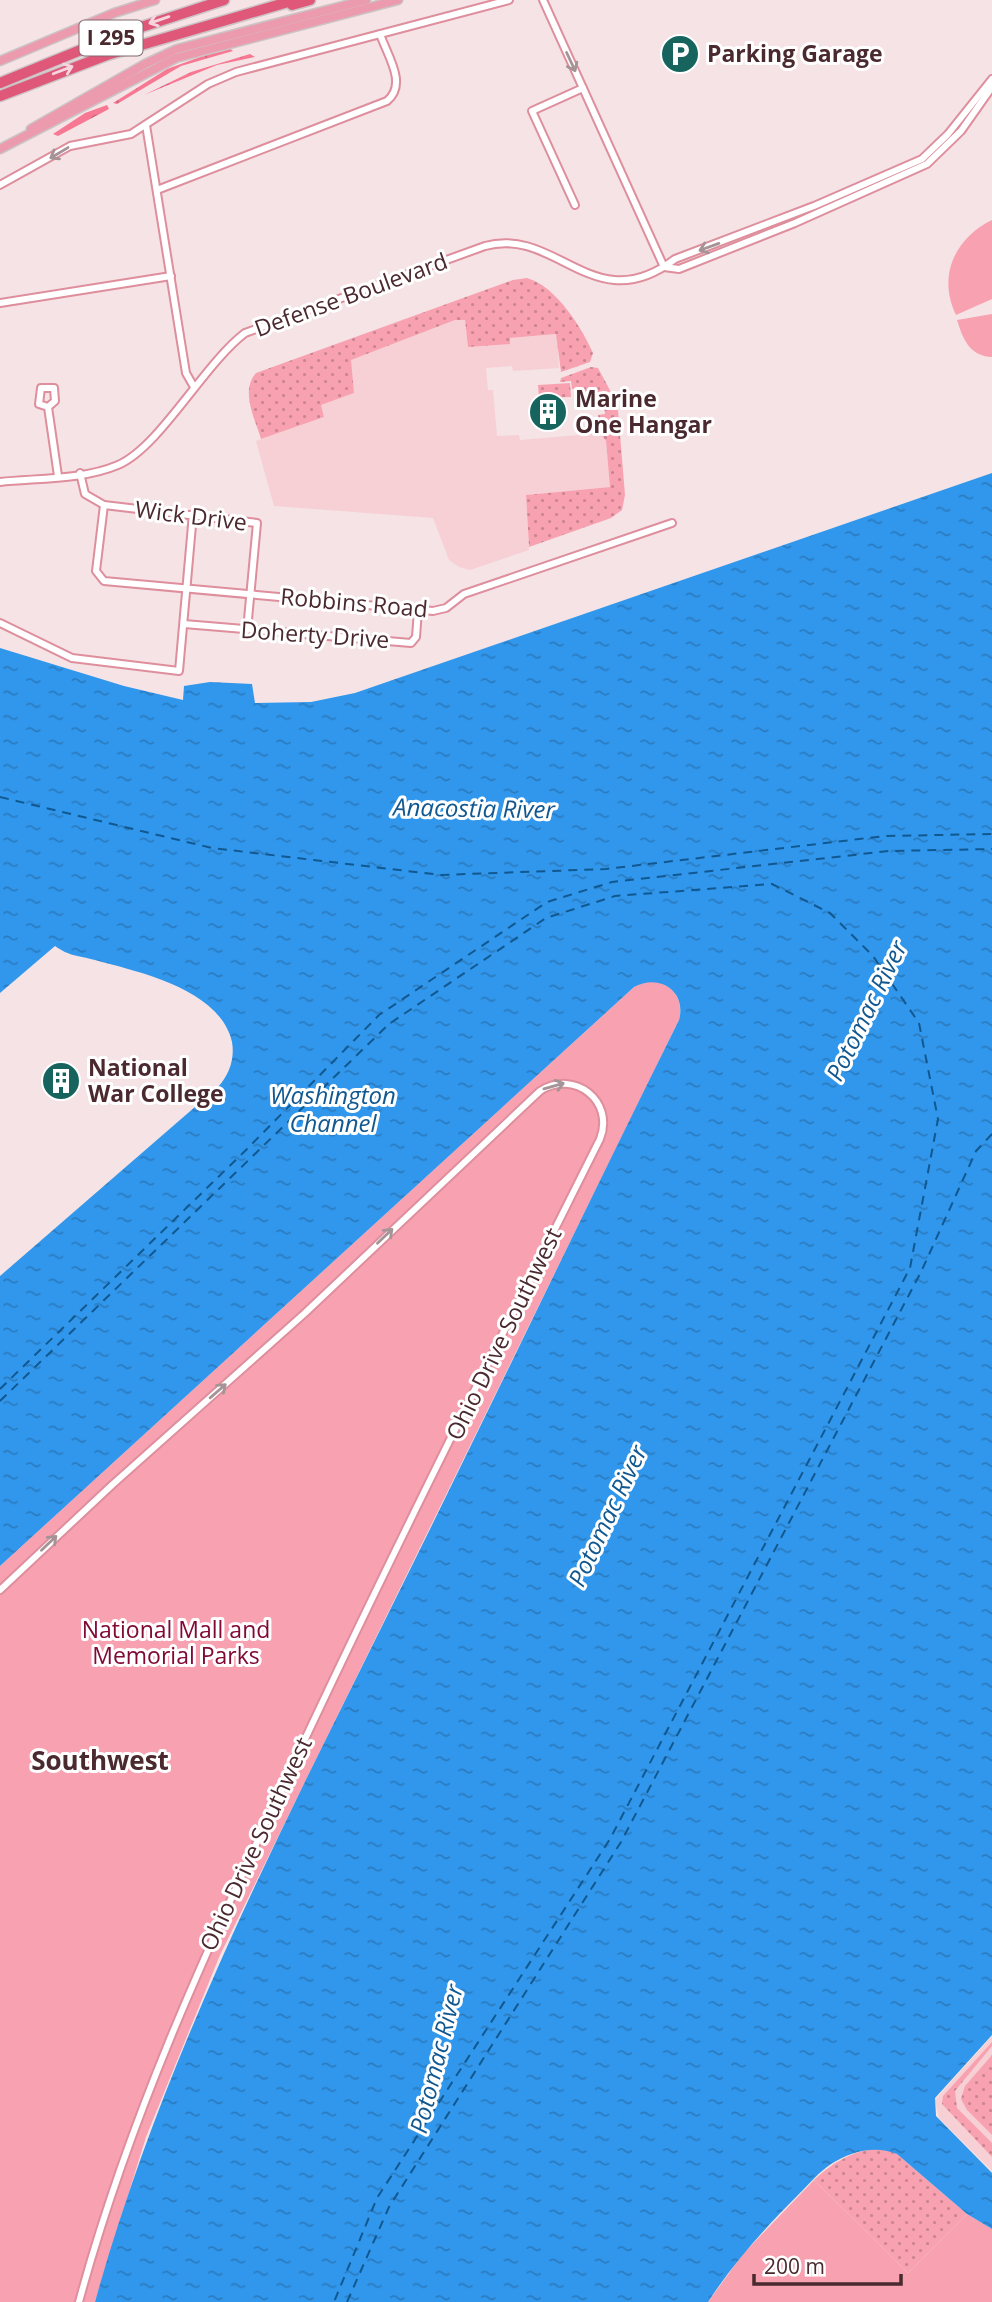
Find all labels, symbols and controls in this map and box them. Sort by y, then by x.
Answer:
one-way arrow [148,15,170,27]
road number: I 295 [80,20,142,56]
parking icon: Parking Garage [659,33,701,75]
place label: Parking Garage [707,37,883,69]
one-way arrow [565,51,578,72]
one-way arrow [52,63,74,75]
one-way arrow [50,146,70,160]
one-way arrow [698,242,720,254]
street label: Defense Boulevard [250,244,452,344]
place label: Marine One Hangar [575,382,712,440]
building icon: Marine One Hangar [527,391,569,433]
street label: Wick Drive [133,492,249,538]
street label: Robbins Road [279,580,429,624]
street label: Doherty Drive [240,613,390,655]
water label: Anacostia River [391,790,557,825]
water label: Potomac River [817,933,915,1086]
place label: National War College [88,1051,224,1109]
building icon: National War College [40,1060,82,1102]
water label: Washington Channel [270,1078,396,1139]
one-way arrow [543,1079,565,1092]
street label: Ohio Drive Southwest [438,1222,568,1445]
one-way arrow [377,1228,394,1245]
one-way arrow [209,1383,227,1399]
water label: Potomac River [559,1438,654,1591]
one-way arrow [40,1534,57,1551]
park label: National Mall and Memorial Parks [82,1613,270,1671]
street label: Ohio Drive Southwest [191,1731,319,1956]
district label: Southwest [31,1742,169,1778]
water label: Potomac River [401,1979,470,2137]
scale bar [754,2242,901,2286]
text: 200 m [764,2252,825,2280]

